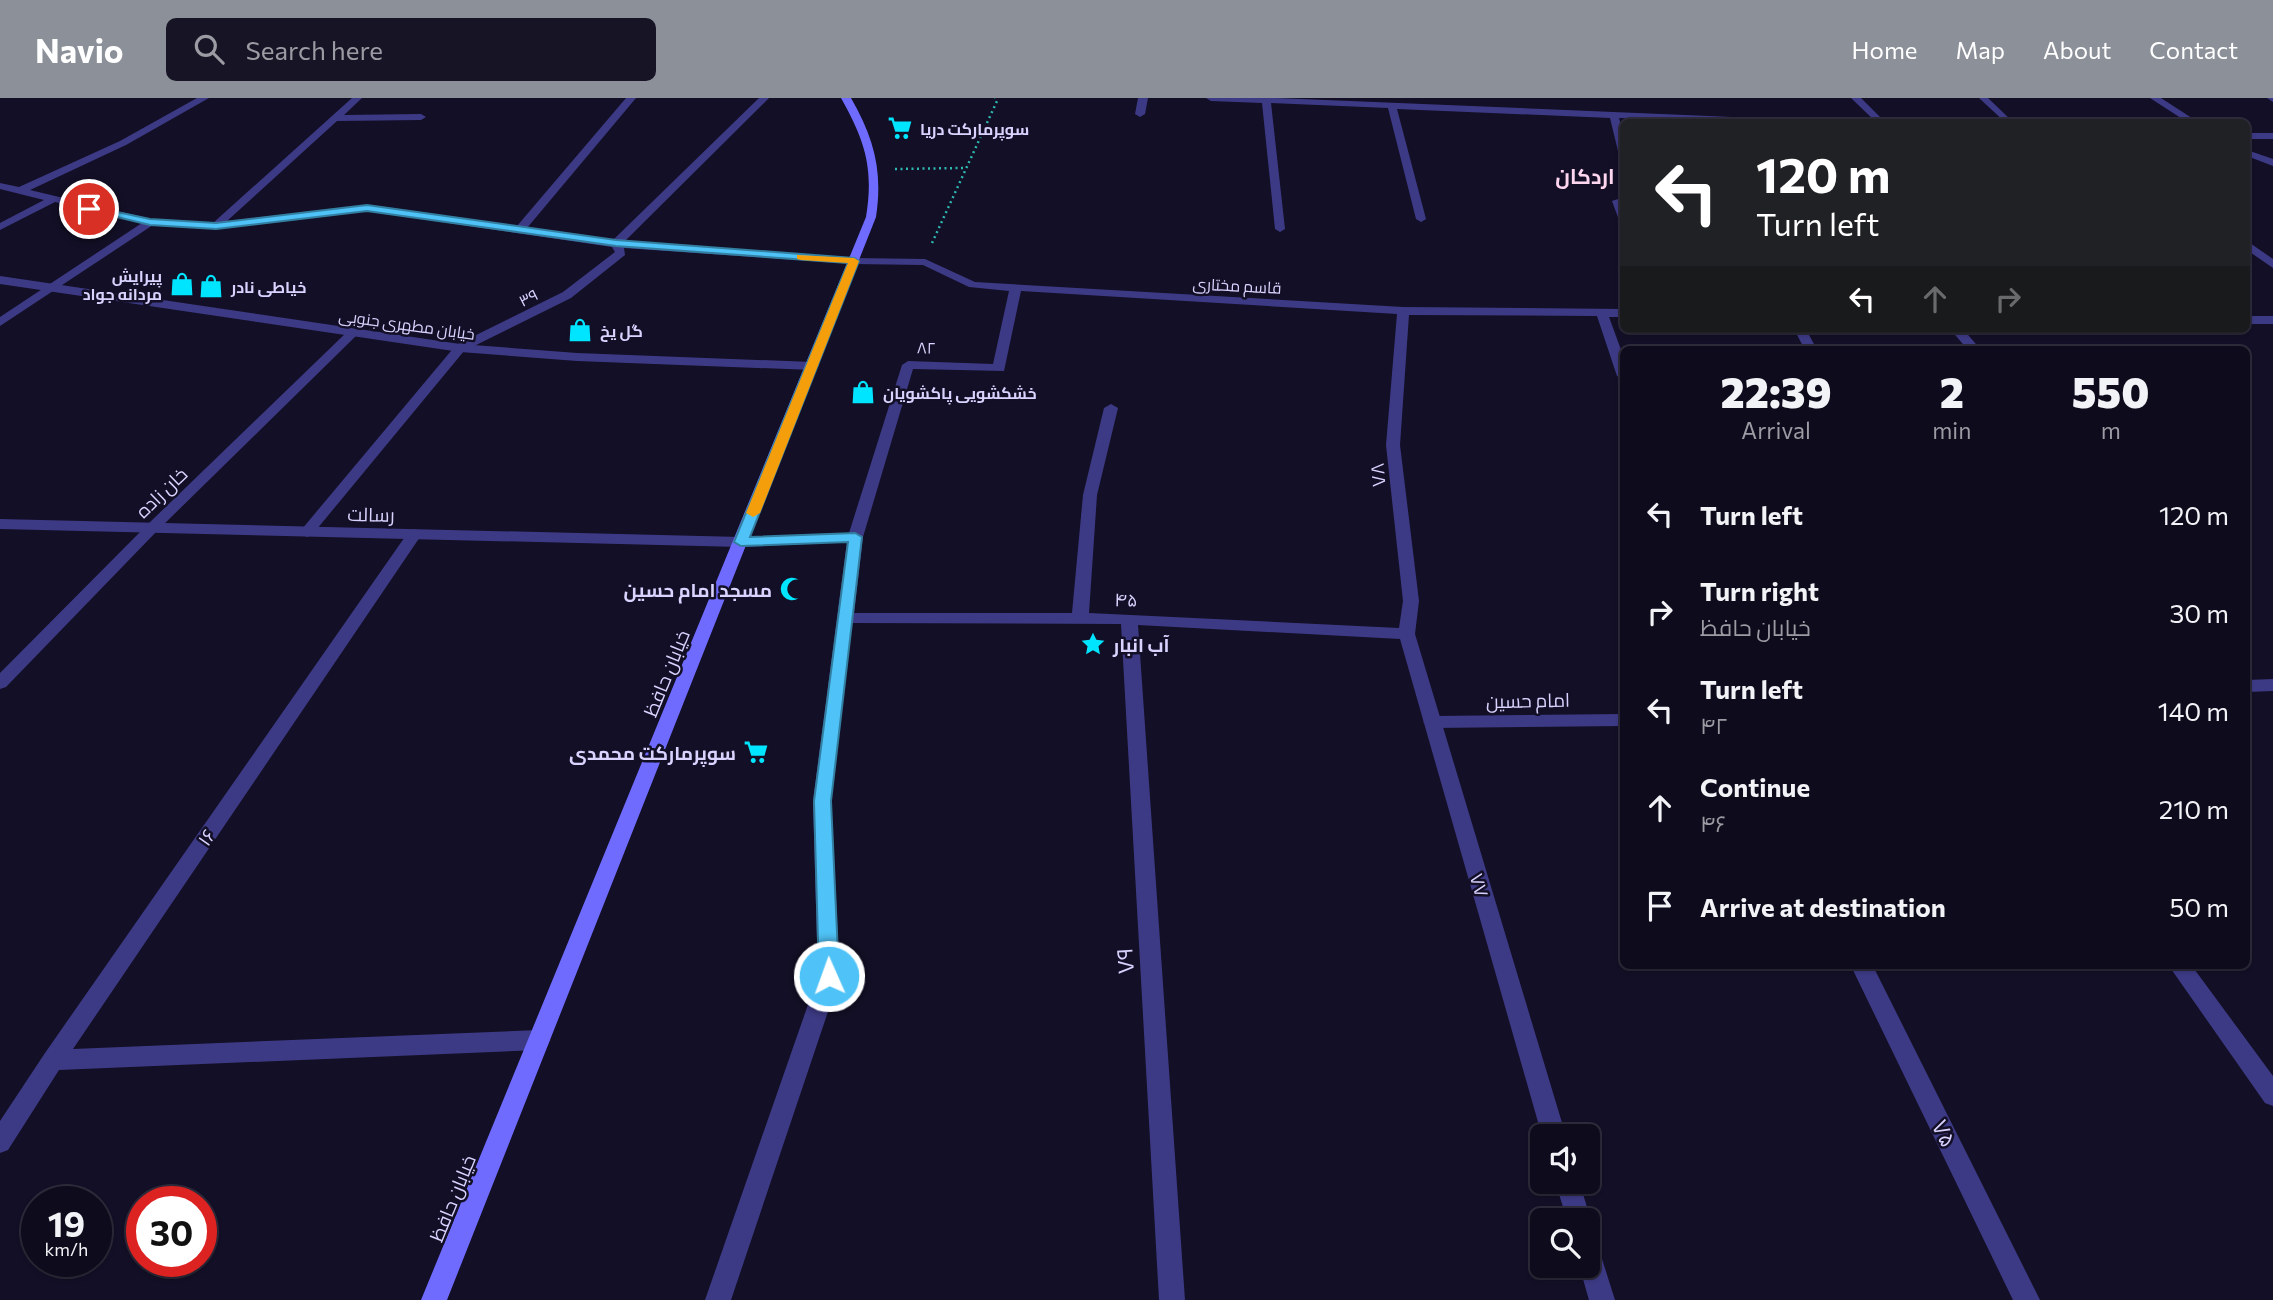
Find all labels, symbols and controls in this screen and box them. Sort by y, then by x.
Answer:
search box [166,18,656,81]
text: Navio [35,29,124,70]
icon: search [190,30,228,68]
text: Search here [246,34,383,65]
text: Home [1852,35,1918,64]
text: Map [1956,35,2005,64]
text: About [2043,35,2111,64]
text: Contact [2149,35,2238,64]
supermarket icon: سوپرمارکت دریا [886,114,914,142]
place label: سوپرمارکت دریا [920,119,1029,141]
text: 120 m [1756,143,1890,203]
icon: left [1641,147,1732,238]
district label: اردکان [1555,163,1615,189]
pin [59,179,119,239]
icon: arrive [70,190,108,228]
text: Turn left [1756,203,1880,243]
place label: پیرایش مردانه جواد [83,266,162,304]
shop icon: پیرایش مردانه جواد [168,270,196,298]
shop icon: خیاطی نادر [197,272,225,300]
street label: قاسم مختاری [1192,273,1282,300]
place label: خیاطی نادر [230,277,306,297]
icon: left [1843,280,1881,318]
icon: ahead [1916,280,1954,318]
icon: right [1989,280,2027,318]
street label: ۳۹ [515,284,541,310]
street label: خیابان مطهری جنوبی [337,305,476,345]
shop icon: گل یخ [566,316,594,344]
place label: گل یخ [600,321,643,342]
street label: ۸۲ [917,337,935,357]
text: 22:39 [1721,365,1832,417]
text: 2 [1940,365,1964,417]
text: 550 [2072,365,2149,417]
shop icon: خشکشویی پاکشویان [849,378,877,406]
place label: خشکشویی پاکشویان [883,383,1037,405]
text: Arrival [1741,416,1811,444]
text: min [1932,416,1971,444]
text: m [2101,416,2121,444]
street label: خان زاده [130,462,192,523]
street label: ۷۸ [1364,462,1389,488]
icon: left [1641,495,1679,533]
text: Turn left [1700,499,1803,530]
text: 120 m [2159,499,2229,530]
street label: رسالت [347,502,395,527]
mosque icon: مسجد امام حسین [778,575,806,603]
text: Turn right [1700,575,1819,606]
place label: مسجد امام حسین [624,578,772,604]
street label: ۴۵ [1114,587,1138,611]
icon: right [1641,593,1679,631]
text: 30 m [2170,597,2229,628]
text: خیابان حافظ [1700,613,1811,641]
street label: خیابان حافظ [638,626,695,720]
place icon: آب انبار [1079,630,1107,658]
place label: آب انبار [1112,633,1170,657]
text: Turn left [1700,673,1803,704]
street label: امام حسین [1486,688,1570,715]
icon: left [1641,691,1679,729]
text: 140 m [2158,695,2229,726]
text: ۴۲ [1700,711,1727,739]
supermarket icon: سوپرمارکت محمدی [742,738,770,766]
place label: سوپرمارکت محمدی [569,741,736,767]
text: Continue [1700,771,1810,802]
icon: ahead [1641,789,1679,827]
text: 210 m [2159,793,2229,824]
text: ۴۶ [1700,809,1726,837]
street label: ۱۶ [192,824,220,850]
street label: ۷۷ [1466,870,1494,900]
icon: arrive [1641,887,1679,925]
text: Arrive at destination [1700,891,1946,922]
text: 50 m [2169,891,2229,922]
position arrow [792,939,866,1013]
street label: ۷۹ [1109,947,1139,975]
street label: ۷۵ [1927,1115,1963,1151]
map controls [1530,1124,1600,1278]
button: sound [1530,1124,1600,1194]
street label: خیابان حافظ [424,1151,481,1245]
speed limit sign: 30 [126,1186,217,1277]
text: 19 [48,1201,85,1244]
button: search [1530,1208,1600,1278]
text: km/h [45,1238,88,1260]

